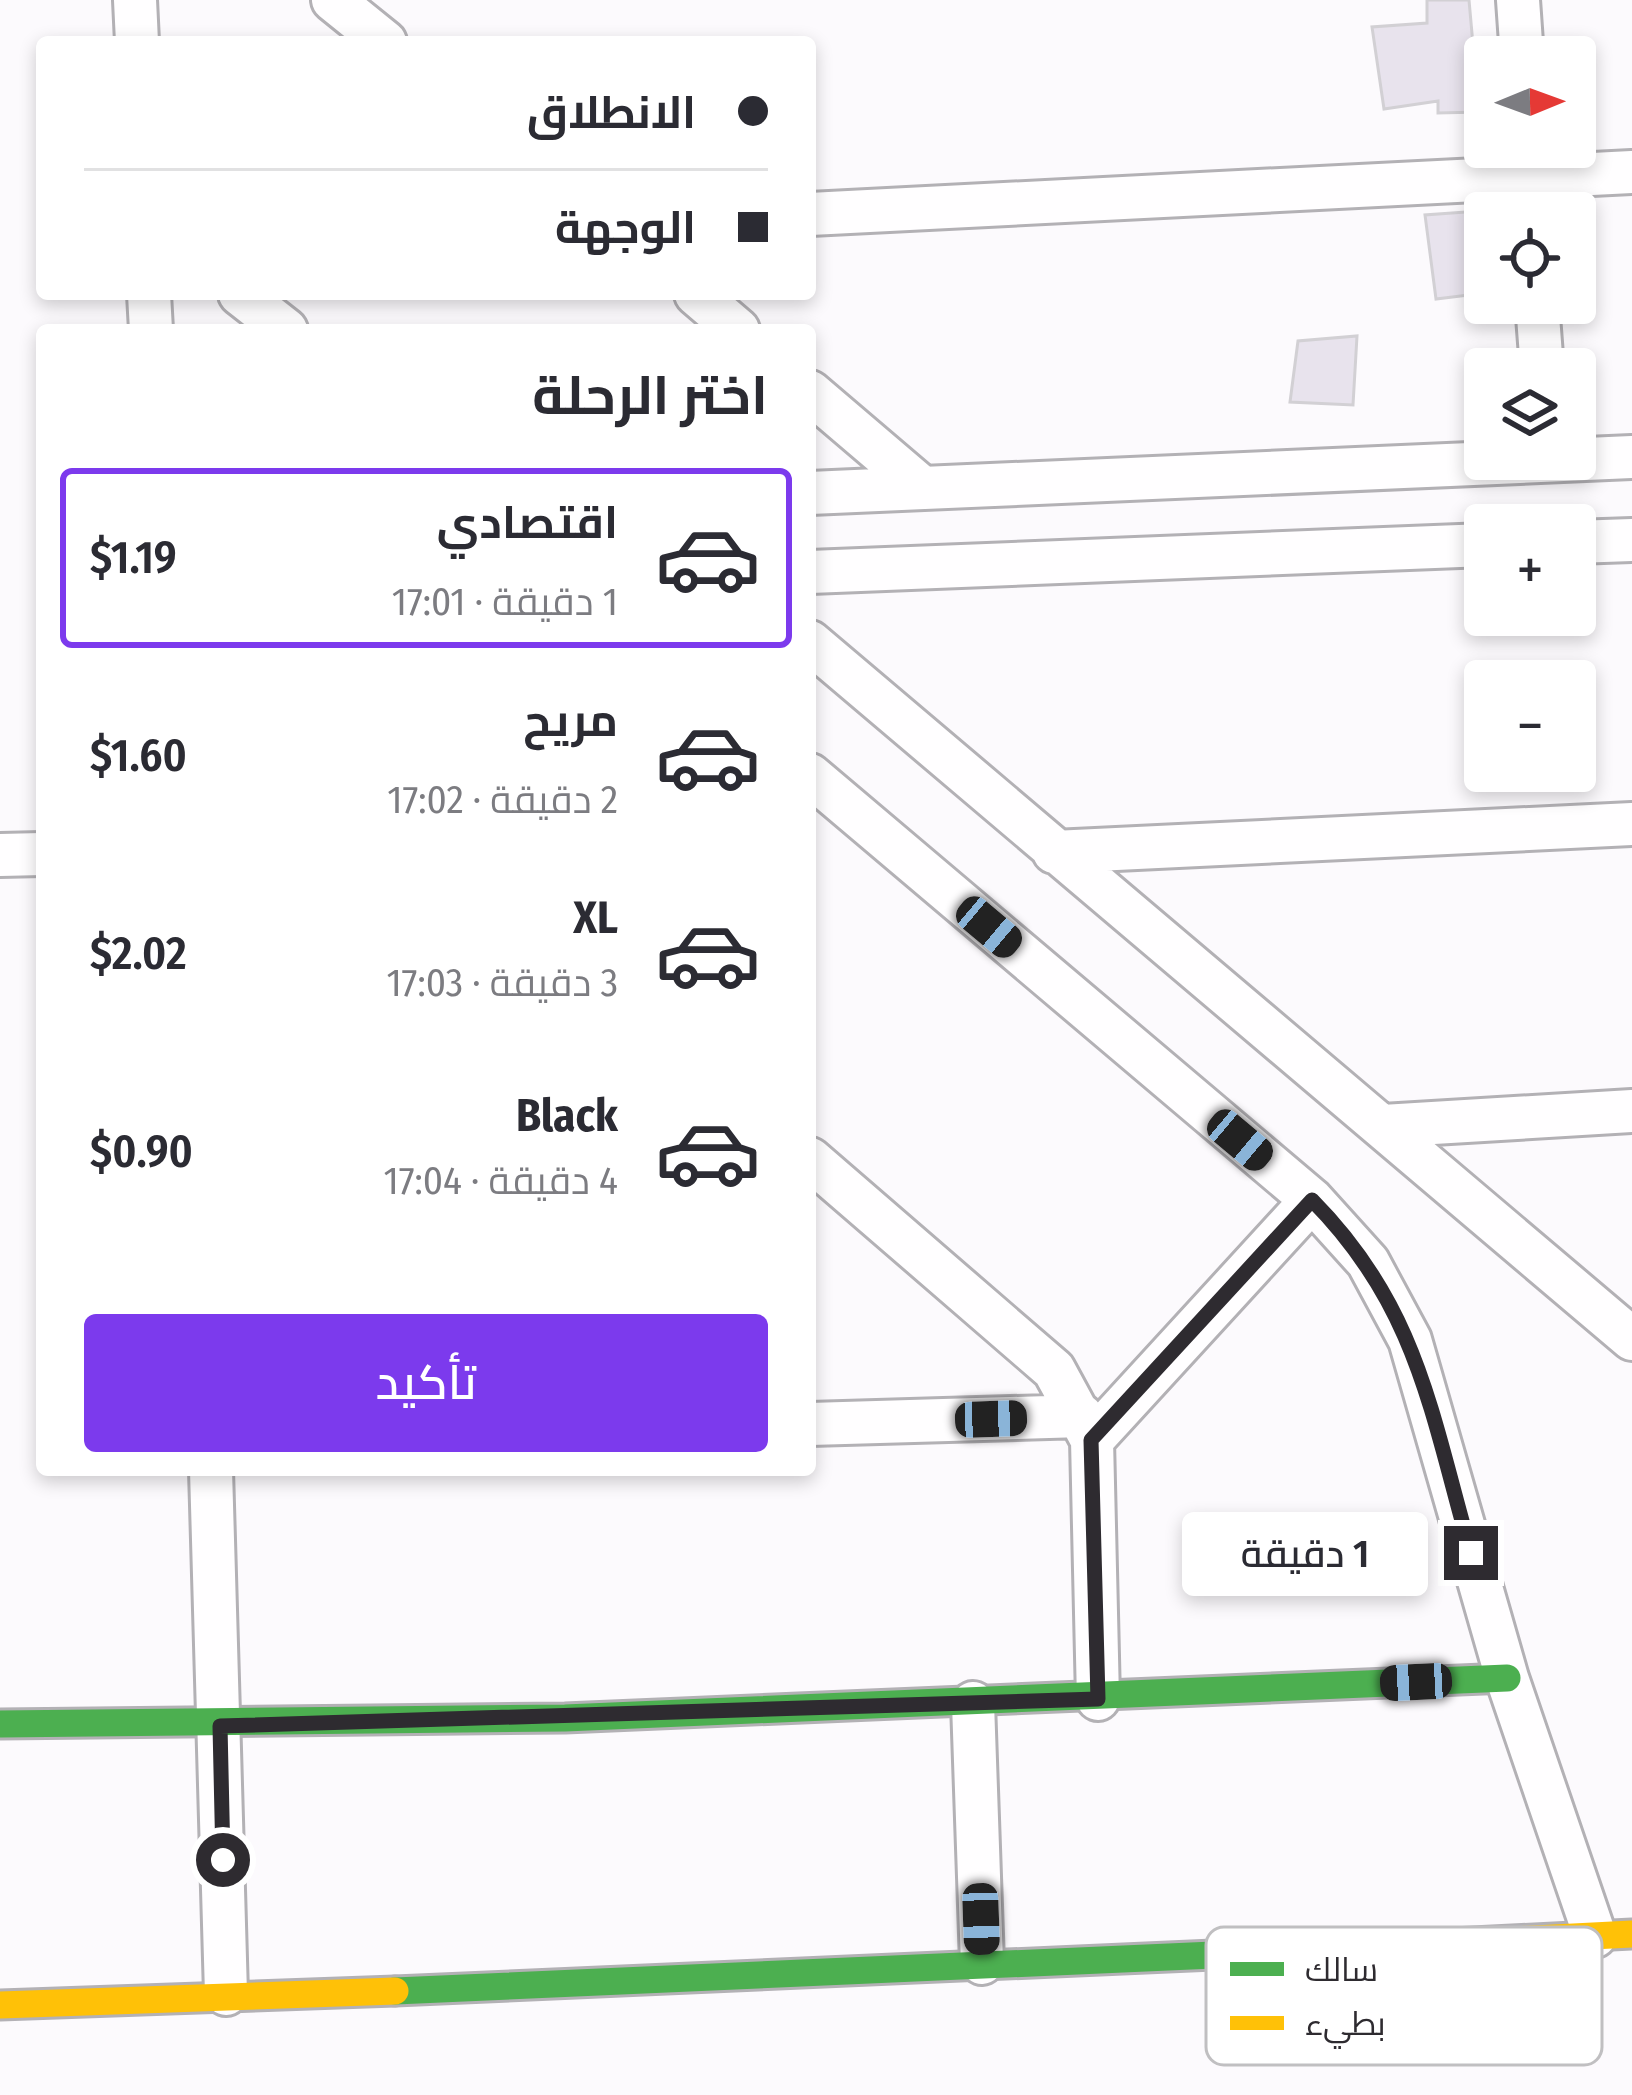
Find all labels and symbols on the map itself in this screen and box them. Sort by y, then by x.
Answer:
north arrow [1464,36,1596,168]
car [950,890,1028,964]
car [1201,1103,1279,1177]
car [954,1400,1028,1438]
callout: 1 دقيقة [1183,1511,1429,1595]
route end [1444,1526,1498,1580]
car [1379,1662,1453,1702]
route start [196,1833,250,1887]
car [962,1882,1000,1956]
legend [1206,1927,1602,2065]
text: سالك [1305,1950,1378,1990]
text: بطيء [1305,2004,1386,2049]

